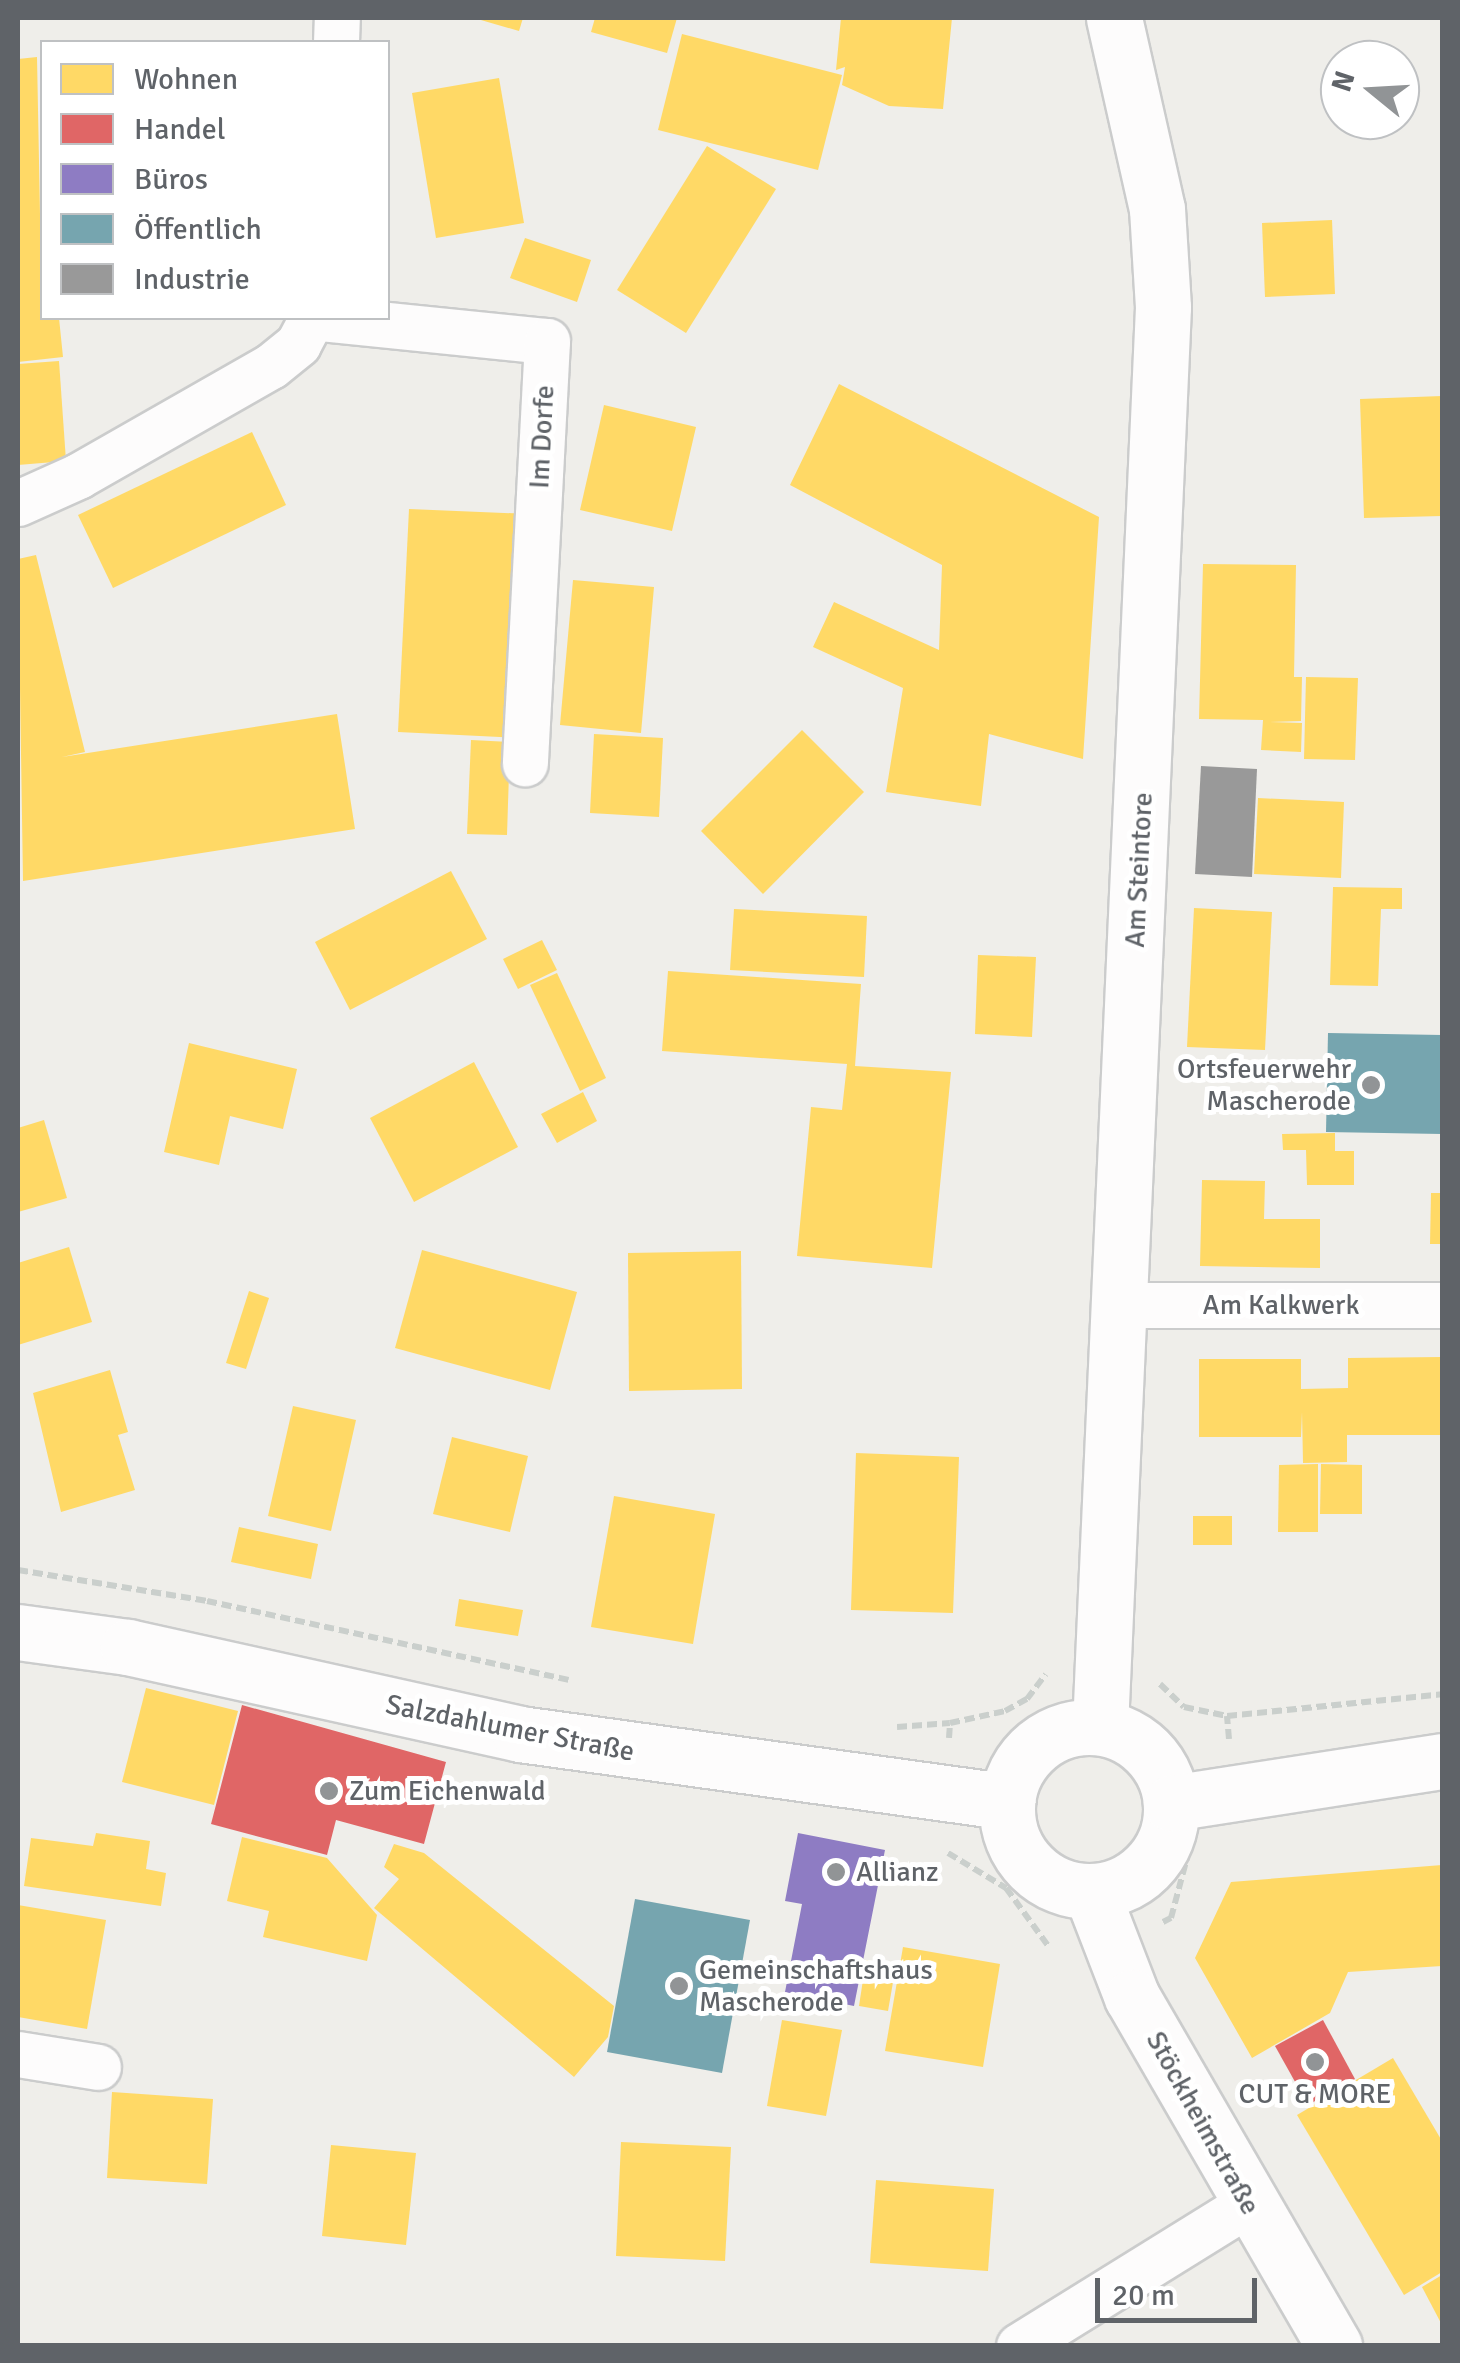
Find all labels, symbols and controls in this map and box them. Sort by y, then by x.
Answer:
legend [40,40,390,320]
north arrow [1320,40,1420,140]
text: Wohnen [134,61,238,98]
text: N [1324,67,1363,96]
text: Handel [134,111,226,148]
text: Büros [134,161,208,198]
text: Öffentlich [134,211,262,248]
text: Industrie [134,261,250,298]
street label: Im Dorfe [523,384,561,490]
street label: Am Steintore [1118,791,1160,949]
place label: Ortsfeuerwehr Mascherode [1177,1052,1351,1118]
marker: Ortsfeuerwehr Mascherode [1360,1074,1382,1096]
street label: Am Kalkwerk [1203,1288,1359,1322]
street label: Salzdahlumer Straße [383,1687,637,1769]
place label: Zum Eichenwald [349,1774,546,1808]
marker: Zum Eichenwald [318,1780,340,1802]
place label: Allianz [856,1855,938,1889]
marker: Allianz [825,1861,847,1883]
place label: Gemeinschaftshaus Mascherode [699,1953,933,2019]
marker: Gemeinschaftshaus Mascherode [668,1975,690,1997]
street label: Stöckheimstraße [1139,2026,1267,2220]
marker: CUT & MORE [1304,2051,1326,2073]
place label: CUT & MORE [1239,2077,1391,2111]
scale bar [1100,2258,1262,2320]
text: 20 m [1112,2277,1175,2314]

